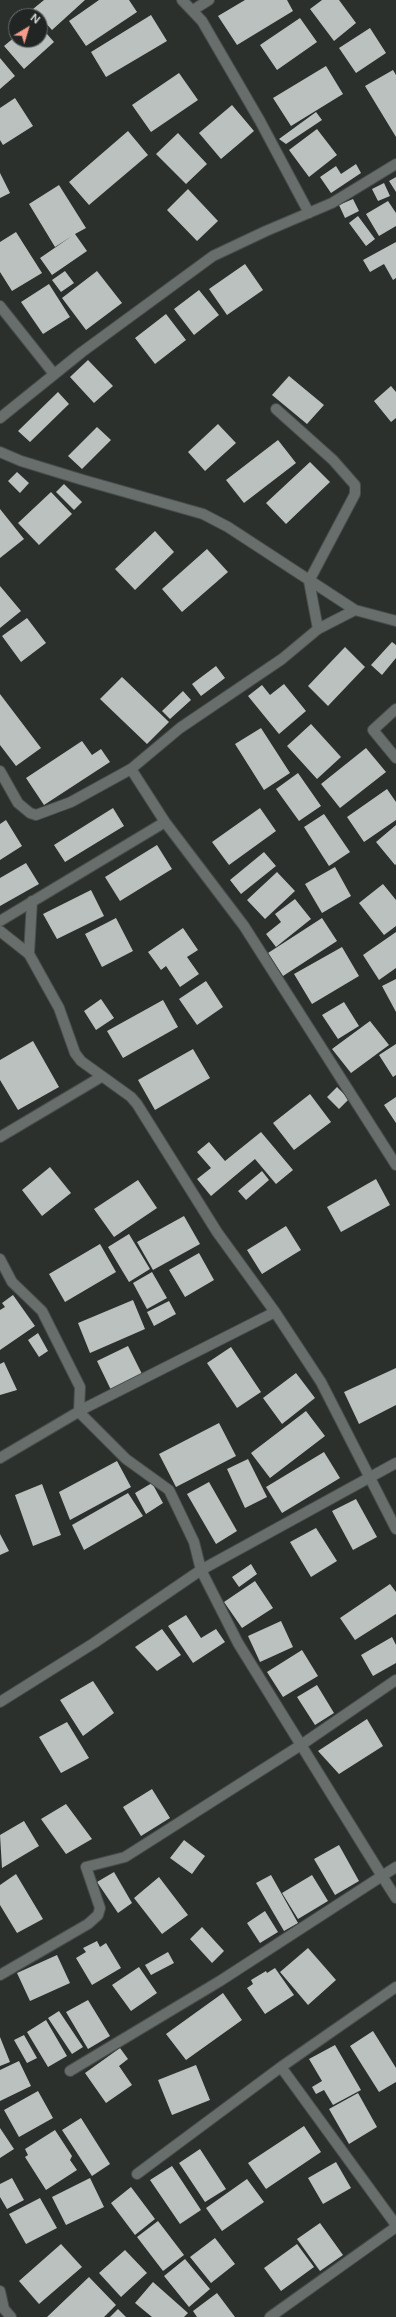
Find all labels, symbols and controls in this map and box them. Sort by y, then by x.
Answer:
north arrow [8,8,48,48]
text: N [28,11,42,27]

